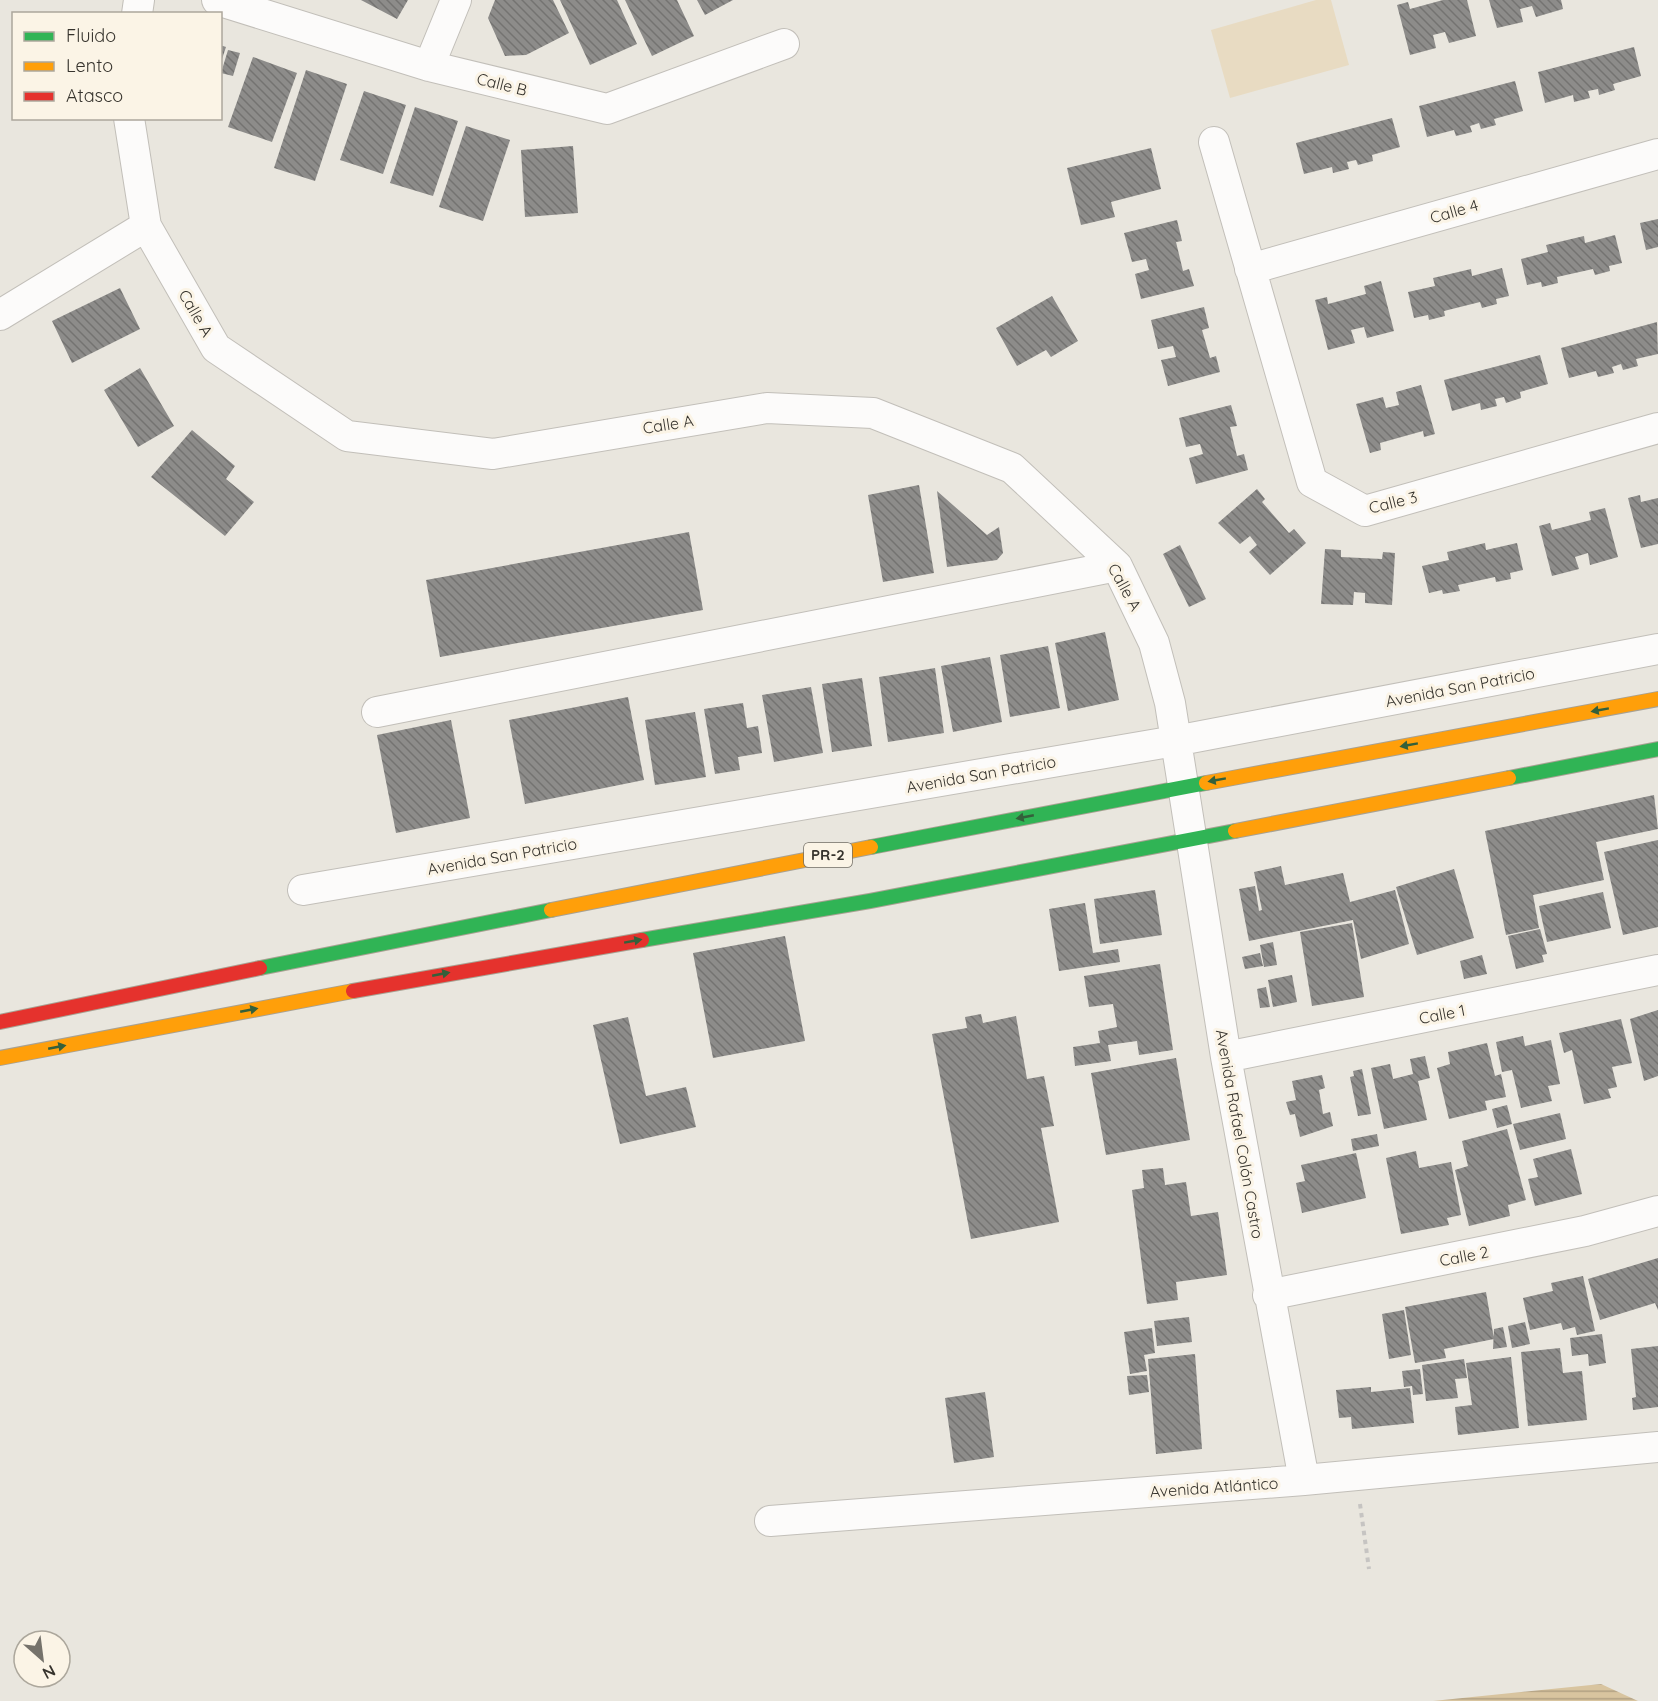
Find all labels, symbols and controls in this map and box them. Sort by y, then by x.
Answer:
legend [12,12,222,120]
text: Fluido [66,24,116,47]
text: Lento [66,54,113,77]
street label: Calle B [475,68,529,100]
text: Atasco [66,84,123,107]
street label: Calle 4 [1428,195,1480,227]
street label: Calle A [175,286,217,340]
street label: Calle A [641,410,695,438]
street label: Calle 3 [1367,486,1419,518]
street label: Calle A [1104,560,1146,614]
street label: Avenida San Patricio [1384,663,1536,711]
one-way arrow [1591,706,1610,715]
one-way arrow [1399,741,1418,750]
street label: Avenida San Patricio [905,751,1057,797]
one-way arrow [1207,776,1226,785]
one-way arrow [1016,813,1035,822]
street label: Avenida San Patricio [426,833,578,879]
road number: PR-2 [804,843,852,867]
one-way arrow [623,936,642,945]
one-way arrow [431,969,450,978]
street label: Calle 1 [1417,1000,1467,1028]
one-way arrow [240,1005,259,1014]
street label: Avenida Rafael Colón Castro [1212,1028,1268,1240]
one-way arrow [48,1042,67,1051]
street label: Calle 2 [1438,1241,1490,1271]
street label: Avenida Atlántico [1149,1473,1279,1501]
north arrow [12,1629,72,1689]
text: N [39,1661,59,1684]

